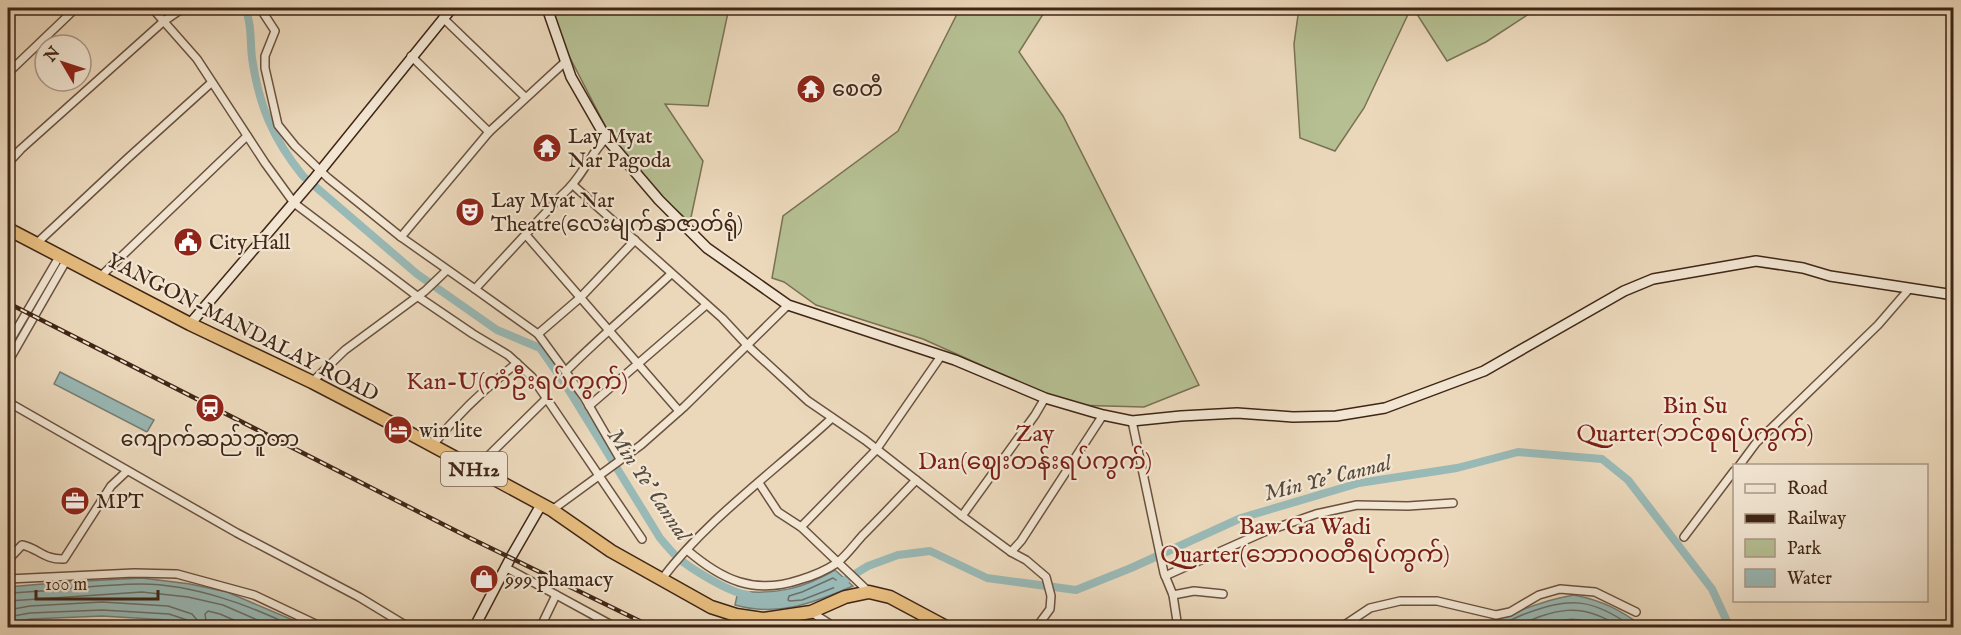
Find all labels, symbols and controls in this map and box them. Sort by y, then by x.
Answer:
north arrow [33,33,93,93]
text: N [40,43,65,67]
temple icon: စေတီ [795,73,827,105]
place label: စေတီ [832,73,883,104]
place label: Lay Myat Nar Pagoda [568,124,672,175]
temple icon: Lay Myat Nar Pagoda [531,132,563,164]
place label: Lay Myat Nar Theatre(လေးမျက်နှာဇာတ်ရုံ) [491,188,743,242]
theatre icon: Lay Myat Nar Theatre(လေးမျက်နှာဇာတ်ရုံ) [454,196,486,228]
public building icon: City Hall [172,226,204,258]
place label: City Hall [209,230,290,257]
street label: YANGON-MANDALAY ROAD [102,248,383,409]
district label: Kan-U(ကံဦးရပ်ကွက်) [406,365,628,400]
district label: Bin Su Quarter(ဘင်စုရပ်ကွက်) [1576,391,1814,452]
station icon: ကျောက်ဆည်ဘူတာ [194,392,226,424]
hotel icon: win lite [382,414,414,446]
place label: win lite [419,418,483,445]
district label: Zay Dan(ဈေးတန်းရပ်ကွက်) [918,419,1152,480]
place label: ကျောက်ဆည်ဘူတာ [121,423,299,457]
water label: Min Ye' Cannal [600,423,697,548]
water label: Min Ye' Cannal [1261,449,1396,508]
road number: NH12 [441,452,507,486]
legend [1733,464,1928,602]
text: Road [1787,478,1828,501]
office icon: MPT [59,485,91,517]
place label: MPT [96,489,144,516]
text: Railway [1787,508,1846,531]
district label: Baw Ga Wadi Quarter(ဘောဂ၀တီရပ်ကွက်) [1160,512,1450,573]
text: Park [1787,538,1822,561]
scale bar [36,563,158,601]
shop icon: 999 phamacy [468,563,500,595]
place label: 999 phamacy [504,567,614,594]
text: Water [1787,568,1832,591]
text: 100 m [45,574,87,597]

